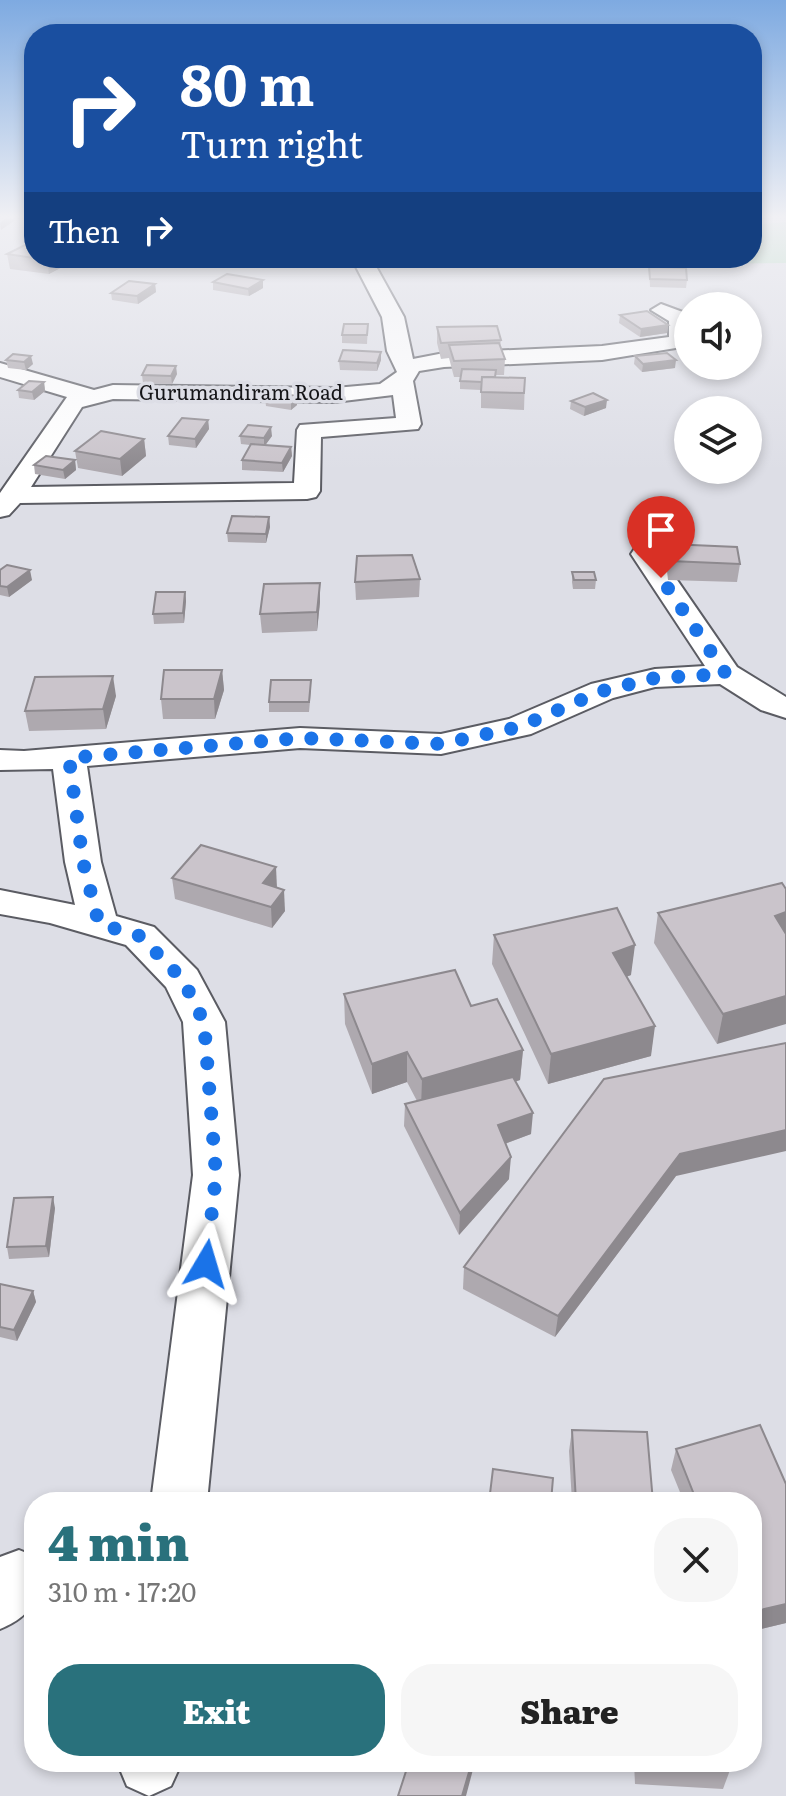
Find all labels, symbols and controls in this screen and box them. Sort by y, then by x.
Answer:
text: 80 m [180,40,315,123]
icon: right [48,56,152,160]
text: Turn right [180,116,363,169]
text: Then [48,208,120,252]
icon: right [136,208,180,252]
map controls [674,292,762,484]
button: sound [674,292,762,380]
street label: Gurumandiram Road [139,376,343,406]
button: layers [674,396,762,484]
pin [627,496,695,578]
icon: arrive [639,508,683,552]
position arrow [164,1222,248,1306]
text: 4 min [48,1505,189,1576]
button: close [654,1518,738,1602]
text: 310 m · 17:20 [48,1571,196,1610]
button: Exit [48,1664,385,1756]
button: Share [401,1664,738,1756]

